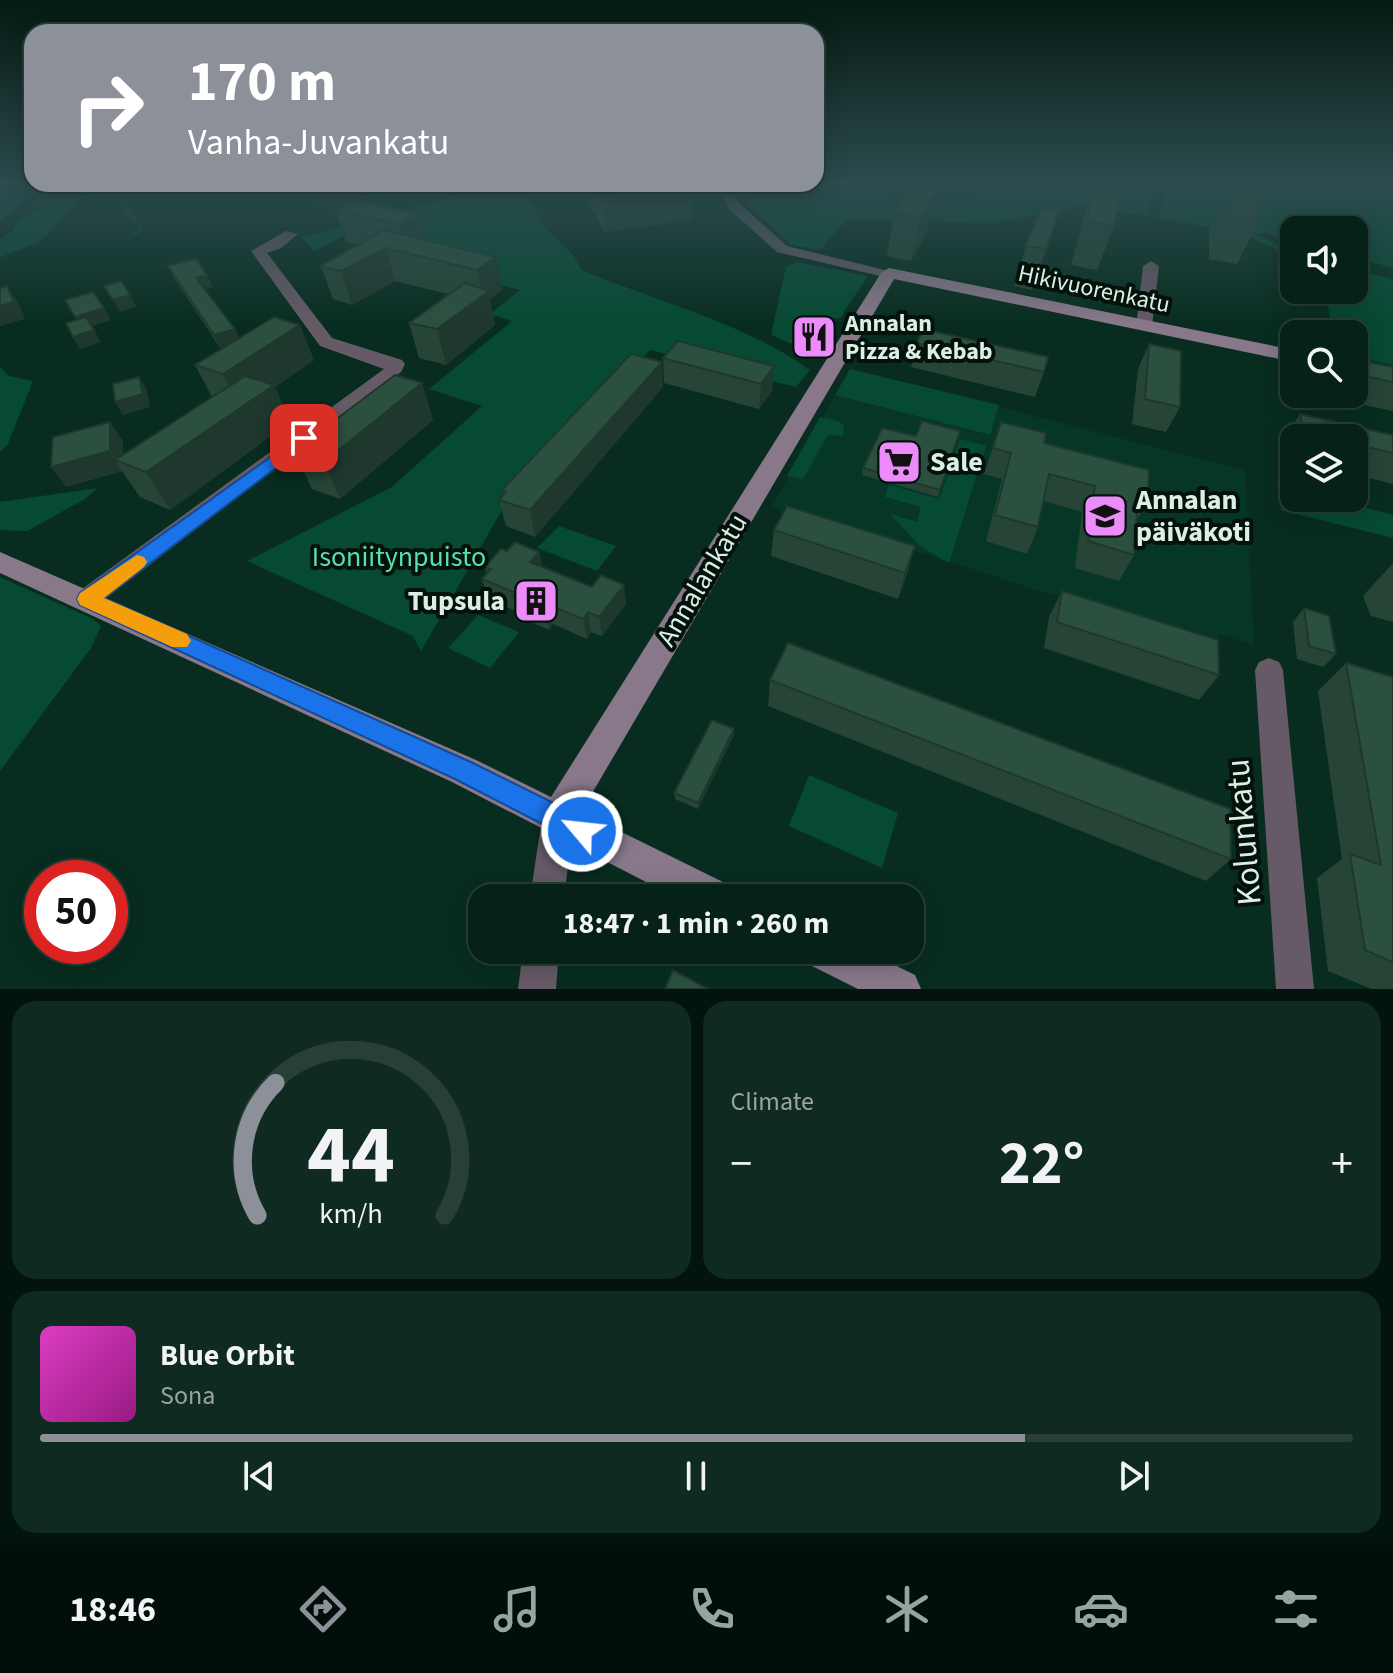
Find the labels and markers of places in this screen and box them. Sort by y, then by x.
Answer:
place label: Annalan Pizza & Kebab [844,306,993,369]
restaurant icon: Annalan Pizza & Kebab [790,313,838,361]
pin [270,404,338,472]
supermarket icon: Sale [875,438,923,486]
place label: Sale [930,442,983,482]
place label: Annalan päiväkoti [1135,480,1251,552]
school or university icon: Annalan päiväkoti [1081,492,1129,540]
building icon: Tupsula [512,577,560,625]
place label: Tupsula [408,581,505,621]

